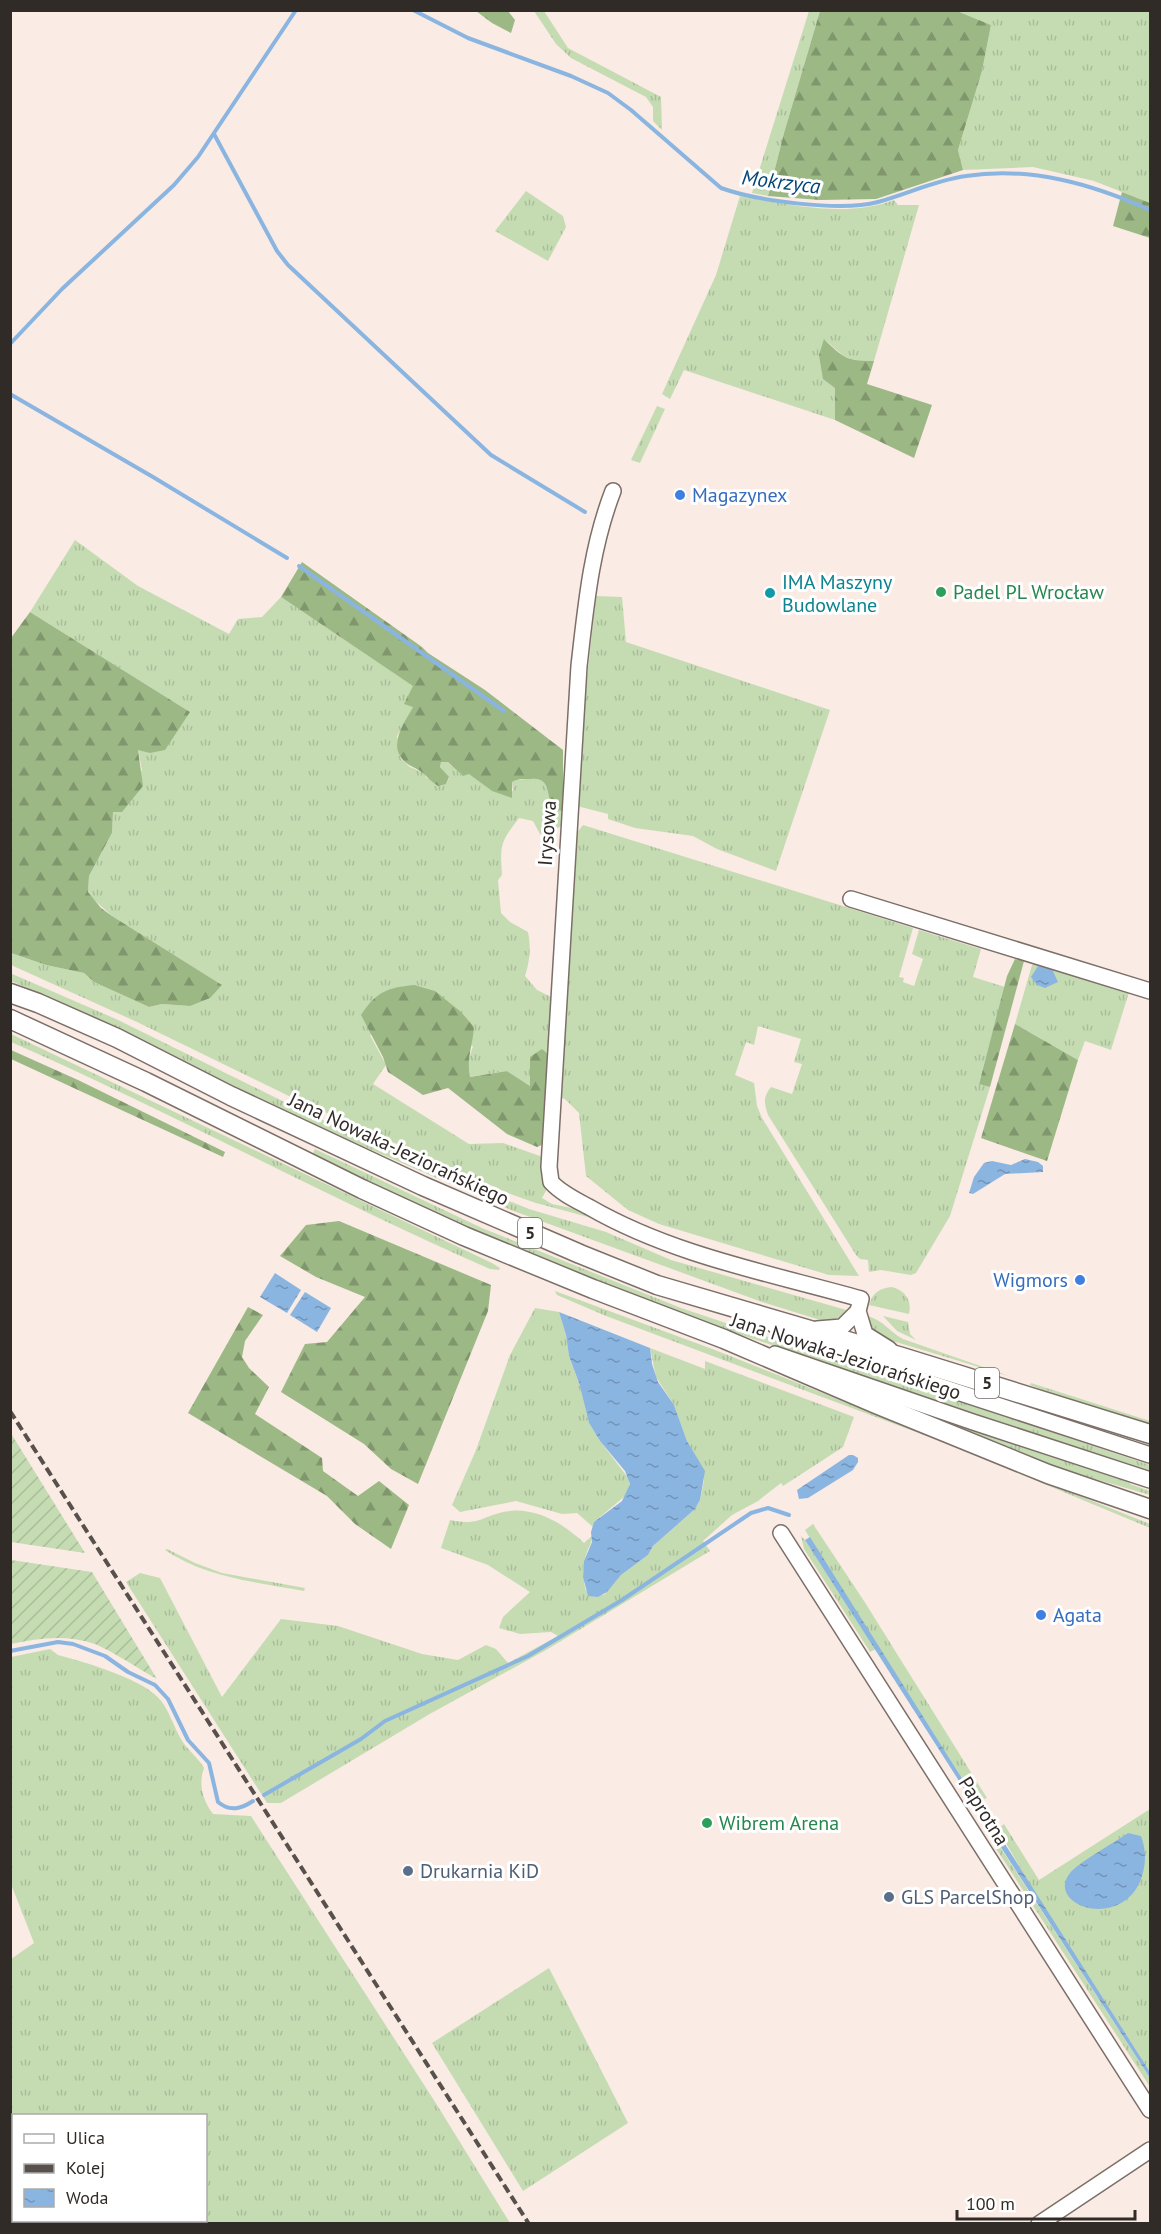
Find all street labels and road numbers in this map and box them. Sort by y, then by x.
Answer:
street label: Irysowa [532,799,562,867]
street label: Jana Nowaka-Jeziorańskiego [284,1086,513,1212]
road number: 5 [518,1218,542,1248]
street label: Jana Nowaka-Jeziorańskiego [727,1306,964,1406]
road number: 5 [975,1368,999,1398]
street label: Paprotna [953,1772,1015,1850]

